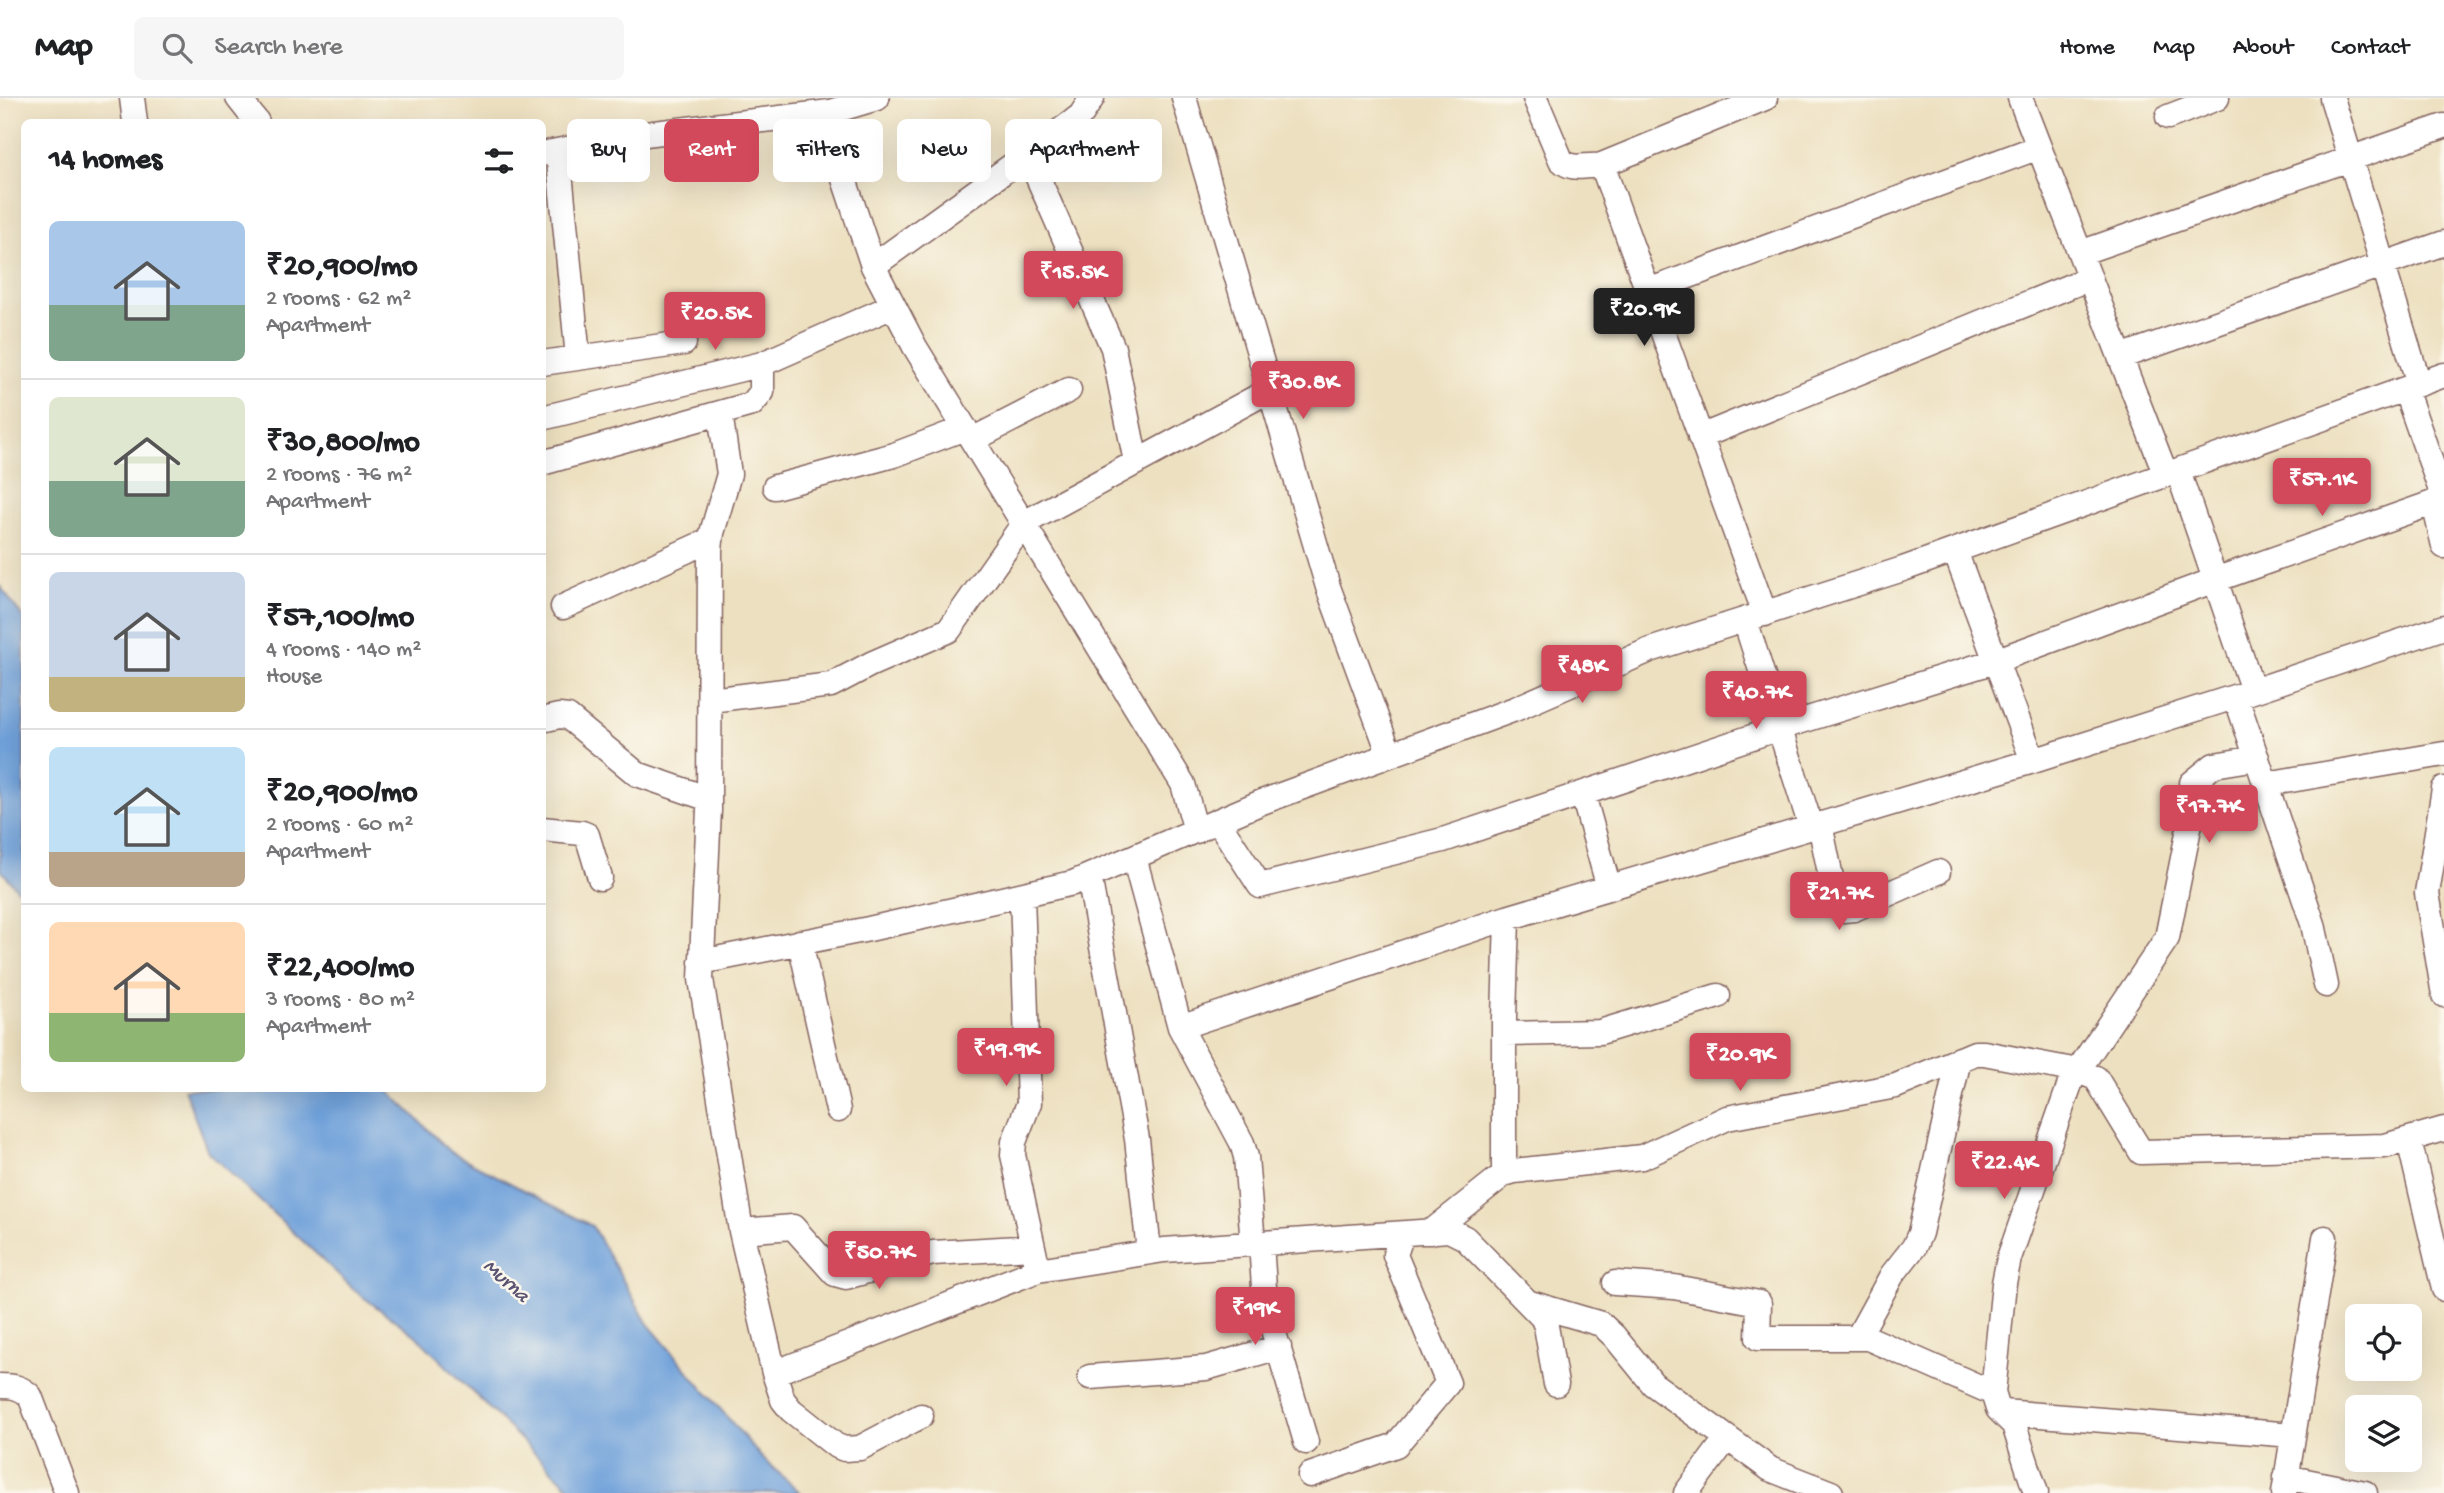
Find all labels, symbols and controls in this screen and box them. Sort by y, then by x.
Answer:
search box [134,17,624,80]
text: Map [35,29,92,67]
icon: search [158,29,196,67]
text: Search here [214,33,343,64]
text: Home [2059,34,2115,63]
text: Map [2153,34,2195,63]
text: About [2233,34,2293,63]
text: Contact [2331,34,2409,63]
chip: Buy [567,119,650,182]
chip: Rent [664,119,759,182]
chip: Filters [773,119,883,182]
chip: New [897,119,991,182]
chip: Apartment [1005,119,1162,182]
icon: filters [480,142,518,180]
text: 14 homes [49,144,162,179]
icon: home [105,249,189,333]
text: ₹20,900/mo [266,251,418,286]
pin: ₹15.5K [1016,252,1130,311]
text: ₹15.5K [1040,260,1106,287]
text: 2 rooms · 62 m² [266,286,411,313]
pin: ₹20.9K [1587,288,1701,348]
pin: ₹20.5K [658,292,772,352]
text: ₹20.9K [1610,297,1678,324]
text: ₹20.5K [680,301,750,328]
text: Apartment [266,313,370,340]
pin: ₹30.8K [1246,362,1360,421]
text: ₹30.8K [1268,370,1338,397]
icon: home [105,425,189,509]
text: ₹30,800/mo [266,427,420,462]
pin: ₹57.1K [2265,458,2379,518]
text: 2 rooms · 76 m² [266,462,412,489]
text: ₹57.1K [2289,467,2355,494]
text: Apartment [266,489,370,516]
icon: home [105,600,189,684]
text: ₹57,100/mo [266,602,414,637]
text: 4 rooms · 140 m² [266,637,421,664]
pin: ₹48K [1541,646,1623,705]
text: ₹48K [1557,654,1607,681]
text: House [266,664,322,691]
pin: ₹40.7K [1699,672,1813,731]
text: ₹40.7K [1722,680,1790,707]
icon: home [105,775,189,859]
text: ₹20,900/mo [266,777,418,812]
pin: ₹17.7K [2152,786,2266,845]
text: ₹17.7K [2176,794,2242,821]
text: 2 rooms · 60 m² [266,812,413,839]
text: Apartment [266,839,370,866]
pin: ₹21.7K [1782,872,1896,932]
text: ₹21.7K [1806,881,1872,908]
icon: home [105,950,189,1034]
text: ₹22,400/mo [266,952,414,987]
text: 3 rooms · 80 m² [266,987,415,1014]
text: Apartment [266,1014,370,1041]
pin: ₹19.9K [949,1028,1063,1088]
pin: ₹20.9K [1683,1034,1797,1093]
text: ₹19.9K [973,1037,1039,1064]
text: ₹20.9K [1706,1042,1774,1069]
pin: ₹22.4K [1947,1142,2061,1201]
text: ₹22.4K [1971,1150,2037,1177]
pin: ₹50.7K [822,1232,936,1291]
text: ₹50.7K [844,1240,914,1267]
water label: Murna [477,1255,534,1310]
pin: ₹19K [1214,1288,1296,1347]
text: ₹19K [1232,1296,1278,1323]
map controls [2345,1304,2422,1472]
button: locate [2345,1304,2422,1381]
button: layers [2345,1395,2422,1472]

